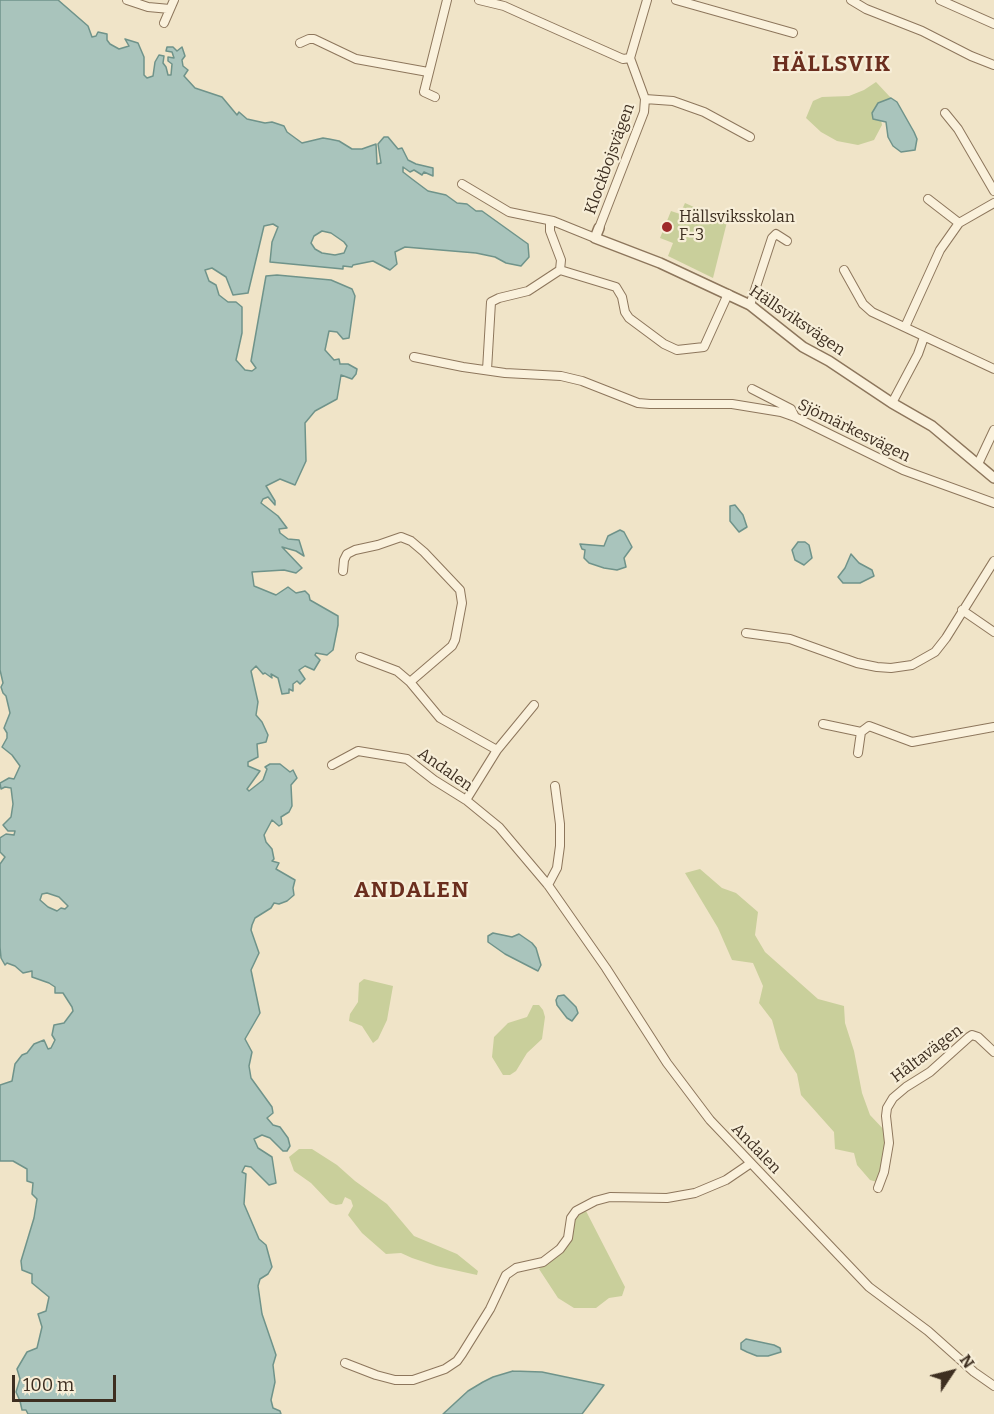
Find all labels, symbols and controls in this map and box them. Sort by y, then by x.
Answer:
district label: HÄLLSVIK [772,52,892,78]
street label: Klockbojsvägen [581,101,639,217]
place label: Hällsviksskolan F-3 [679,208,795,246]
marker: Hällsviksskolan F-3 [660,220,674,234]
street label: Hällsviksvägen [745,282,849,360]
street label: Sjömärkesvägen [795,395,913,467]
street label: Andalen [414,744,476,796]
district label: ANDALEN [354,878,470,904]
street label: Håltavägen [888,1021,966,1087]
street label: Andalen [727,1120,785,1178]
north arrow [922,1342,982,1402]
text: N [956,1351,978,1372]
scale bar [15,1363,118,1401]
text: 100 m [23,1374,74,1396]

